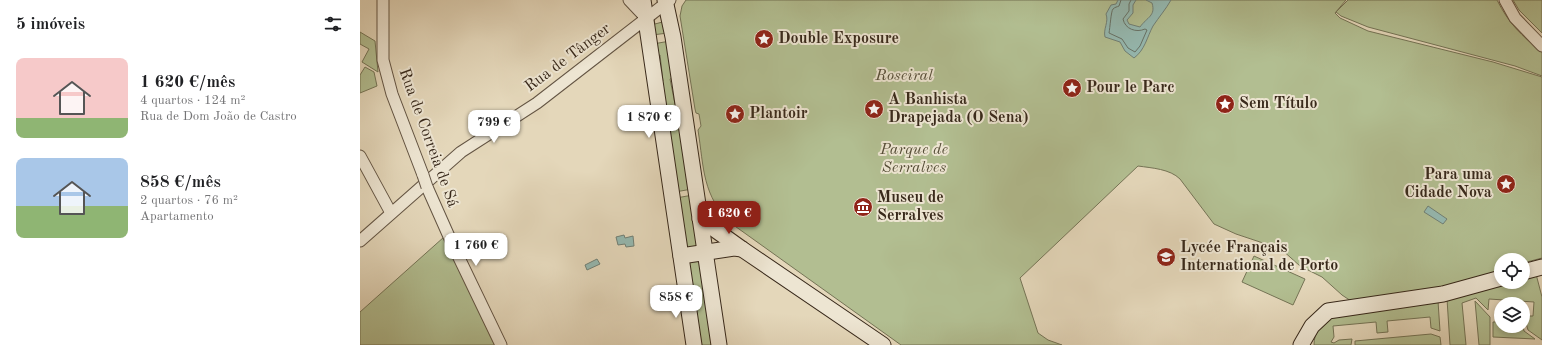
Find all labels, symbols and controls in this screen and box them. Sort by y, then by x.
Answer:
icon: filters [322,13,344,35]
text: 5 imóveis [16,16,85,33]
street label: Rua de Tânger [522,20,614,95]
place icon: Double Exposure [753,28,775,50]
place label: Double Exposure [778,31,899,47]
street label: Rua de Correia de Sá [395,66,461,210]
park label: Roseiral [874,68,933,84]
icon: home [48,74,96,122]
text: 1 620 €/mês [140,74,235,91]
place icon: Pour le Parc [1061,77,1083,99]
place label: Pour le Parc [1086,80,1175,96]
place label: A Banhista Drapejada (O Sena) [888,92,1029,126]
place icon: Sem Título [1214,93,1236,115]
text: 4 quartos · 124 m² [140,94,245,107]
place label: Sem Título [1239,96,1318,112]
place icon: A Banhista Drapejada (O Sena) [863,98,885,120]
place icon: Plantoir [724,103,746,125]
pin: 1 870 € [612,105,686,139]
place label: Plantoir [749,106,808,122]
text: Rua de Dom João de Castro [140,110,297,123]
pin: 799 € [466,110,522,144]
text: 1 870 € [627,111,671,124]
text: 799 € [477,116,511,129]
park label: Parque de Serralves [879,142,948,176]
place label: Para uma Cidade Nova [1404,167,1492,201]
place icon: Para uma Cidade Nova [1495,173,1517,195]
icon: home [48,174,96,222]
text: 858 €/mês [140,174,221,191]
place label: Museu de Serralves [877,190,944,224]
text: 2 quartos · 76 m² [140,194,238,207]
museum icon: Museu de Serralves [852,196,874,218]
pin: 1 620 € [692,201,766,235]
text: 1 620 € [707,207,751,220]
text: Apartamento [140,210,214,223]
pin: 1 760 € [439,233,513,267]
text: 1 760 € [454,239,498,252]
place label: Lycée Français International de Porto [1180,240,1338,274]
school or university icon: Lycée Français International de Porto [1155,246,1177,268]
map controls [1494,253,1530,333]
button: locate [1494,253,1530,289]
pin: 858 € [648,285,704,319]
text: 858 € [659,291,693,304]
button: layers [1494,297,1530,333]

